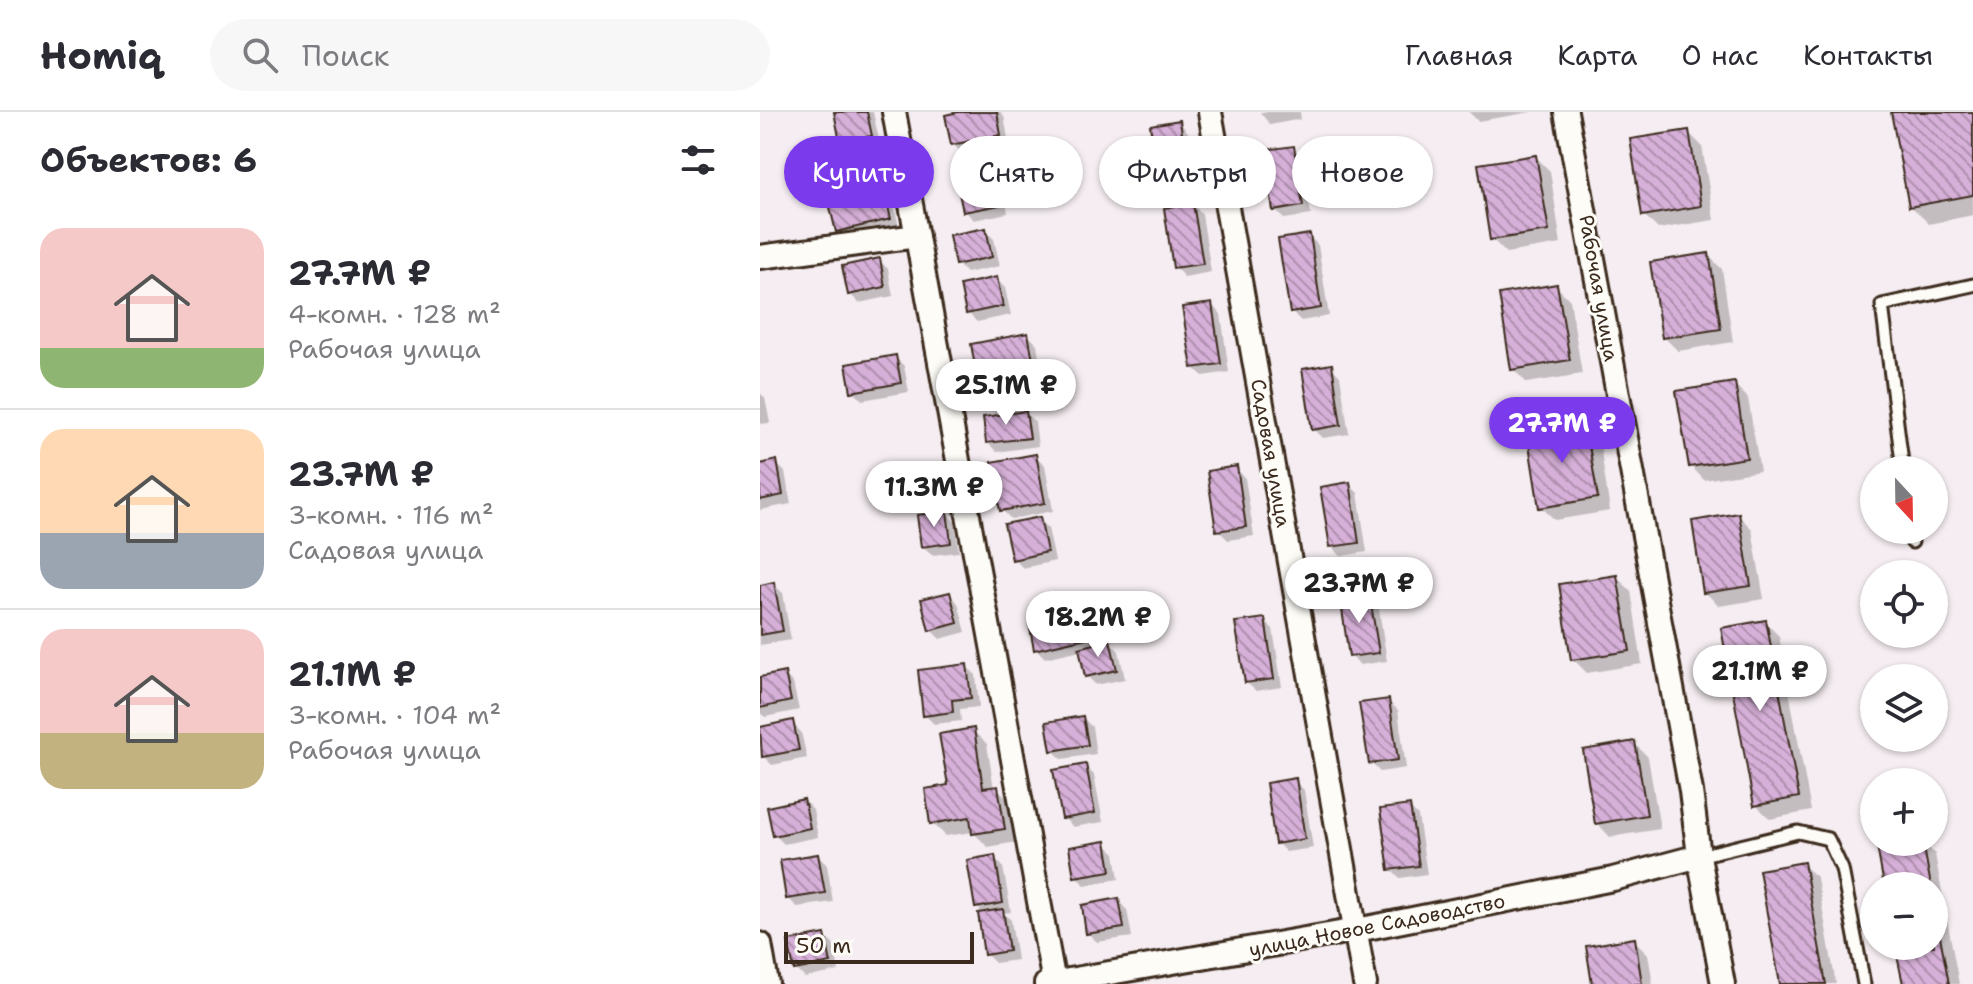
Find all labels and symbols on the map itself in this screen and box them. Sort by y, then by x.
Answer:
street label: Рабочая улица [1573,213,1625,364]
pin: 25.1M ₽ [932,359,1080,427]
street label: Садовая улица [1245,377,1297,530]
pin: 27.7M ₽ [1488,397,1636,465]
north arrow [1860,456,1948,544]
pin: 11.3M ₽ [860,461,1008,529]
pin: 23.7M ₽ [1285,557,1433,625]
pin: 18.2M ₽ [1024,591,1172,659]
pin: 21.1M ₽ [1686,645,1834,713]
street label: улица Новое Садоводство [1247,887,1507,963]
scale bar [784,928,974,964]

